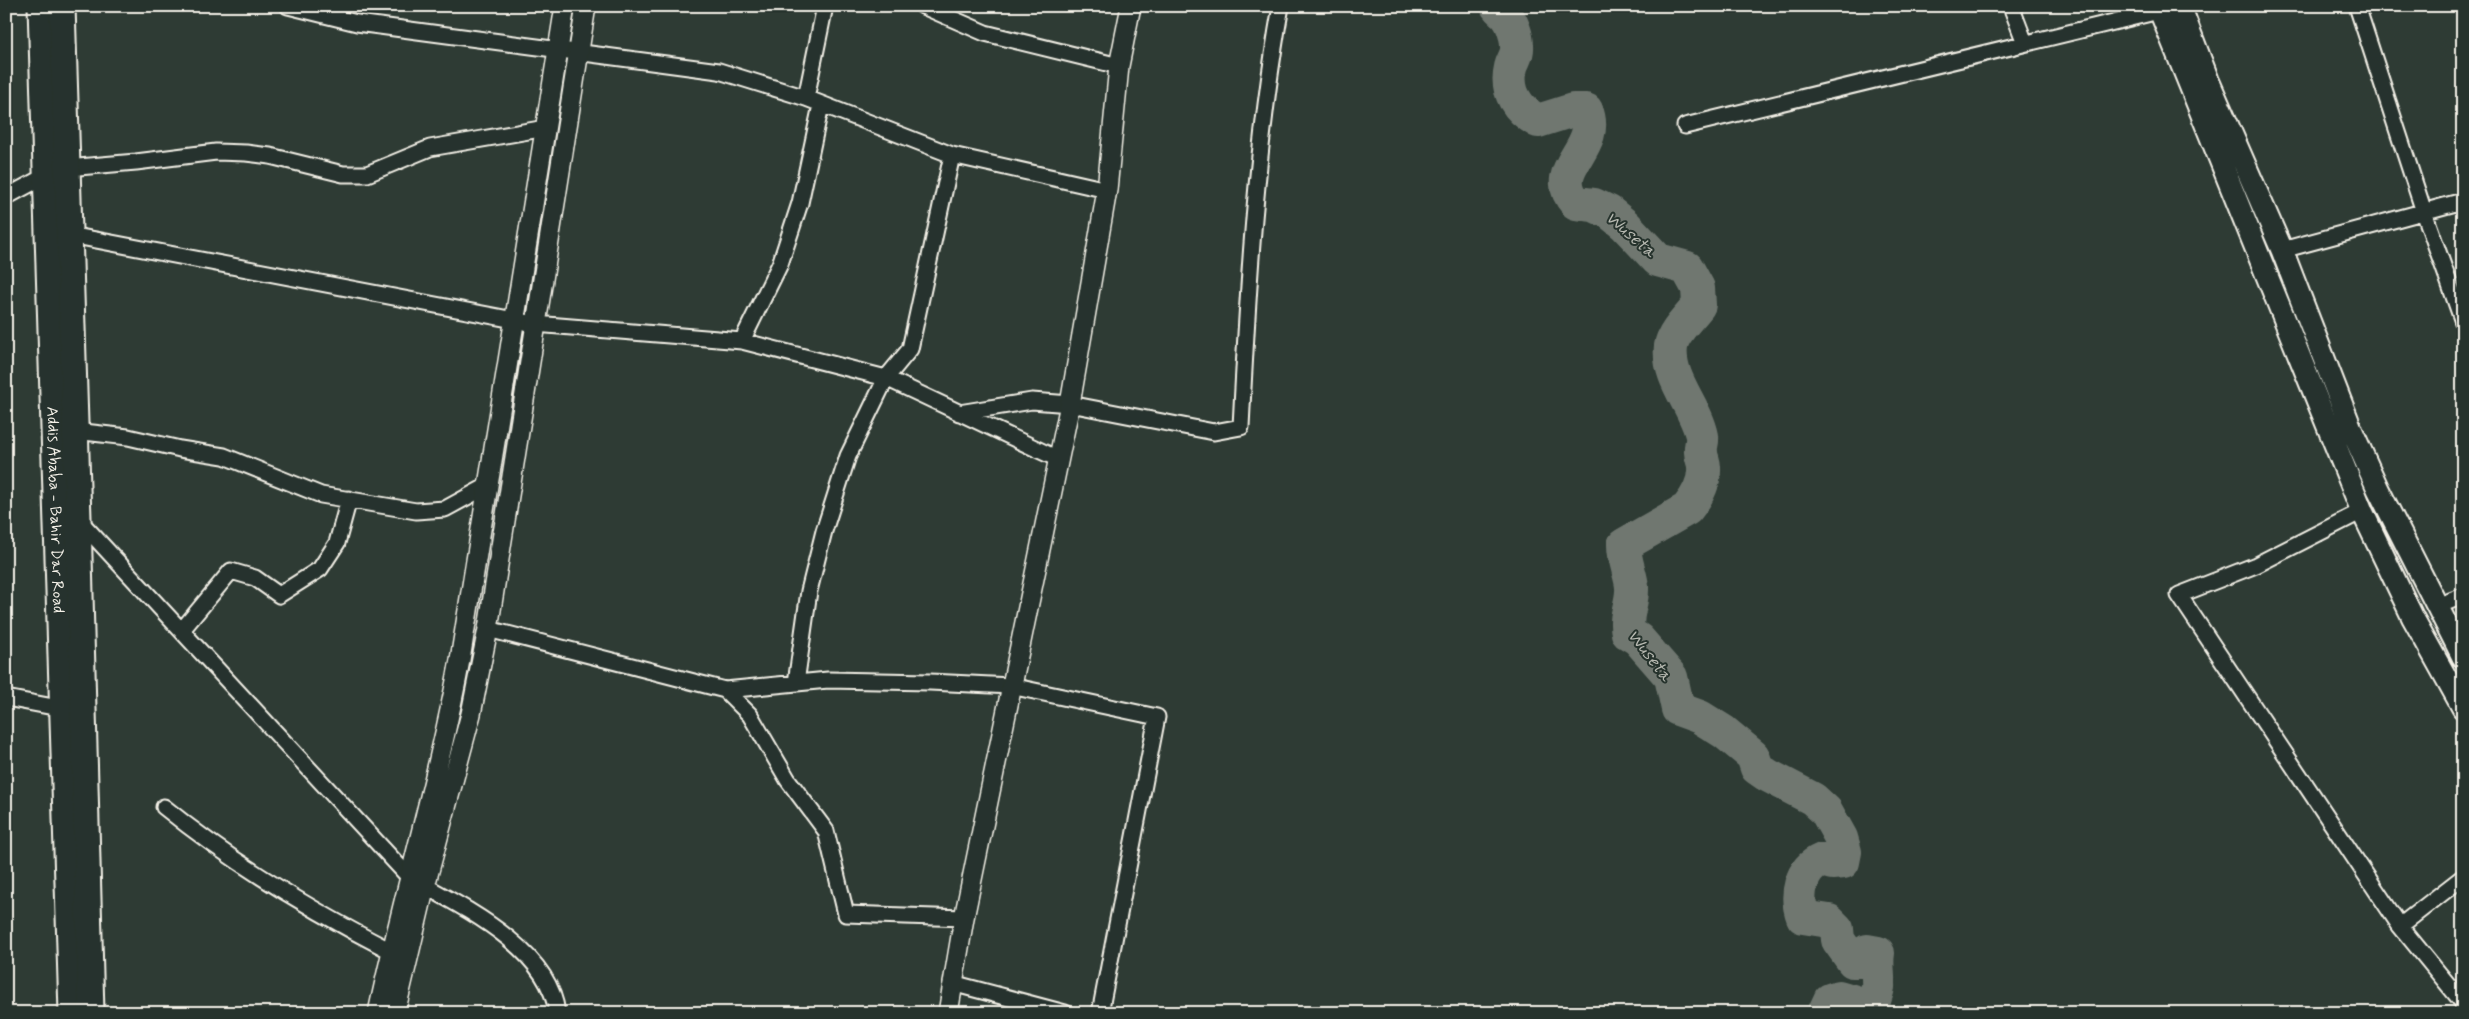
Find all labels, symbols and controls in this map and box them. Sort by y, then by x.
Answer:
water label: Wuseta [1600,206,1662,264]
street label: Addis Ababa - Bahir Dar Road [41,406,69,614]
water label: Wuseta [1621,625,1678,688]

